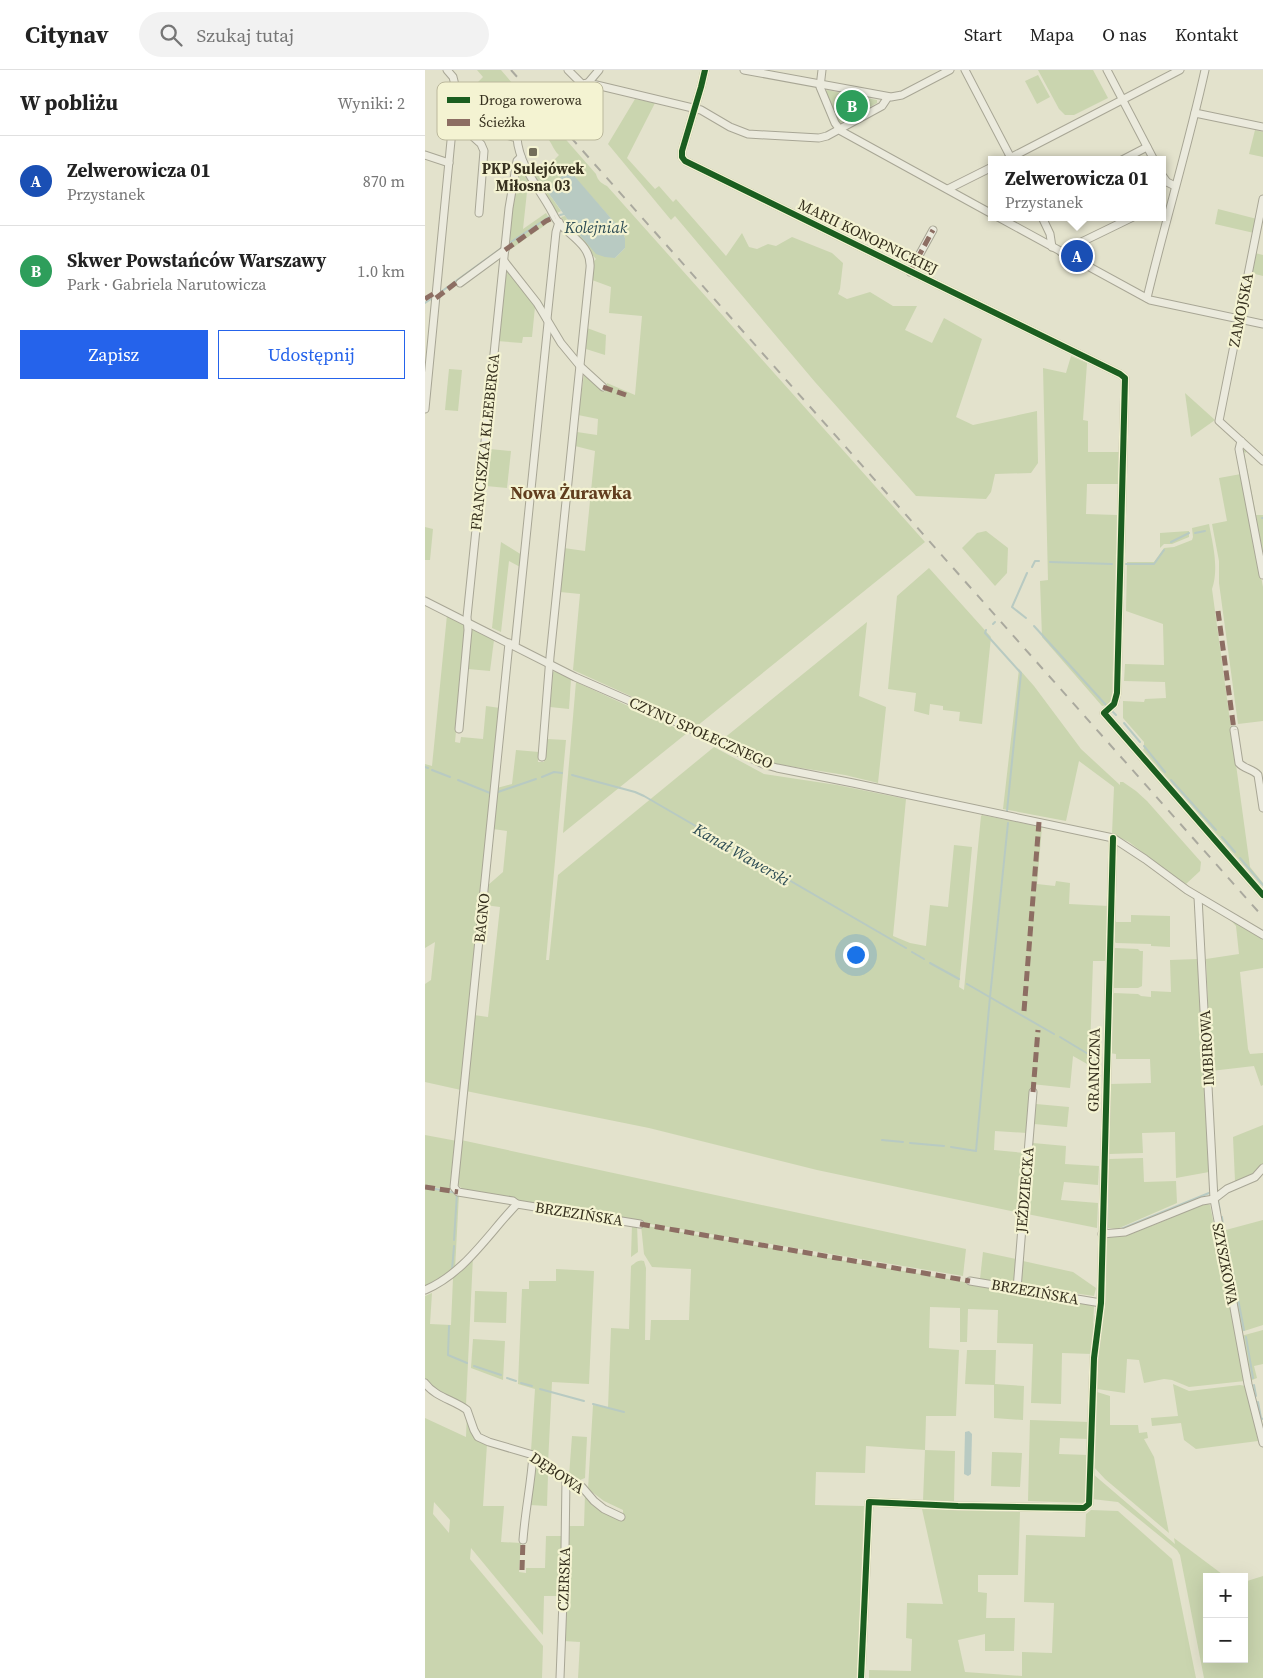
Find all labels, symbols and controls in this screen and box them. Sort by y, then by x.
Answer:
search box [139,12,489,57]
text: Citynav [25,18,109,51]
icon: search [157,21,185,49]
text: Szukaj tutaj [197,22,294,48]
text: Start [964,22,1002,47]
text: Mapa [1030,22,1074,47]
text: O nas [1102,22,1147,47]
text: Kontakt [1175,22,1238,47]
legend [437,82,603,140]
pin: B [836,87,868,125]
text: W pobliżu [20,88,118,117]
text: Droga rowerowa [479,90,583,110]
text: Wyniki: 2 [338,92,405,114]
text: Ścieżka [479,112,526,132]
marker: PKP Sulejówek Miłosna 03 [527,146,539,158]
popup [988,156,1166,221]
text: Zelwerowicza 01 [67,157,211,183]
place label: PKP Sulejówek Miłosna 03 [482,158,584,196]
text: Zelwerowicza 01 [1005,165,1149,191]
text: A [31,170,41,192]
text: 870 m [363,170,405,192]
text: Przystanek [67,183,145,205]
text: Przystanek [1005,191,1083,213]
street label: MARII KONOPNICKIEJ [795,194,942,280]
water label: Kolejniak [564,216,628,238]
pin: A [1061,237,1093,275]
text: Skwer Powstańców Warszawy [67,247,326,273]
text: B [31,260,41,282]
text: 1.0 km [357,260,405,282]
street label: ZAMOJSKA [1223,271,1258,349]
text: Park · Gabriela Narutowicza [67,273,266,295]
button: Zapisz [20,330,208,379]
button: Udostępnij [218,330,405,379]
street label: FRANCISZKA KLEEBERGA [465,352,504,532]
district label: Nowa Żurawka [510,480,632,505]
street label: CZYNU SPOŁECZNEGO [626,691,776,774]
water label: Kanał Wawerski [689,817,794,891]
street label: BAGNO [468,892,495,944]
your location [843,942,869,968]
street label: IMBIROWA [1194,1009,1219,1087]
street label: GRANICZNA [1082,1028,1105,1112]
street label: JEŹDZIECKA [1010,1146,1039,1235]
street label: BRZEZIŃSKA [534,1196,625,1231]
street label: SZYSZKOWA [1207,1221,1244,1307]
street label: BRZEZIŃSKA [990,1273,1081,1310]
street label: DĘBOWA [526,1447,589,1498]
street label: CZERSKA [552,1547,575,1611]
map controls [1203,1573,1248,1663]
button: + [1203,1573,1248,1618]
button: − [1203,1618,1248,1663]

